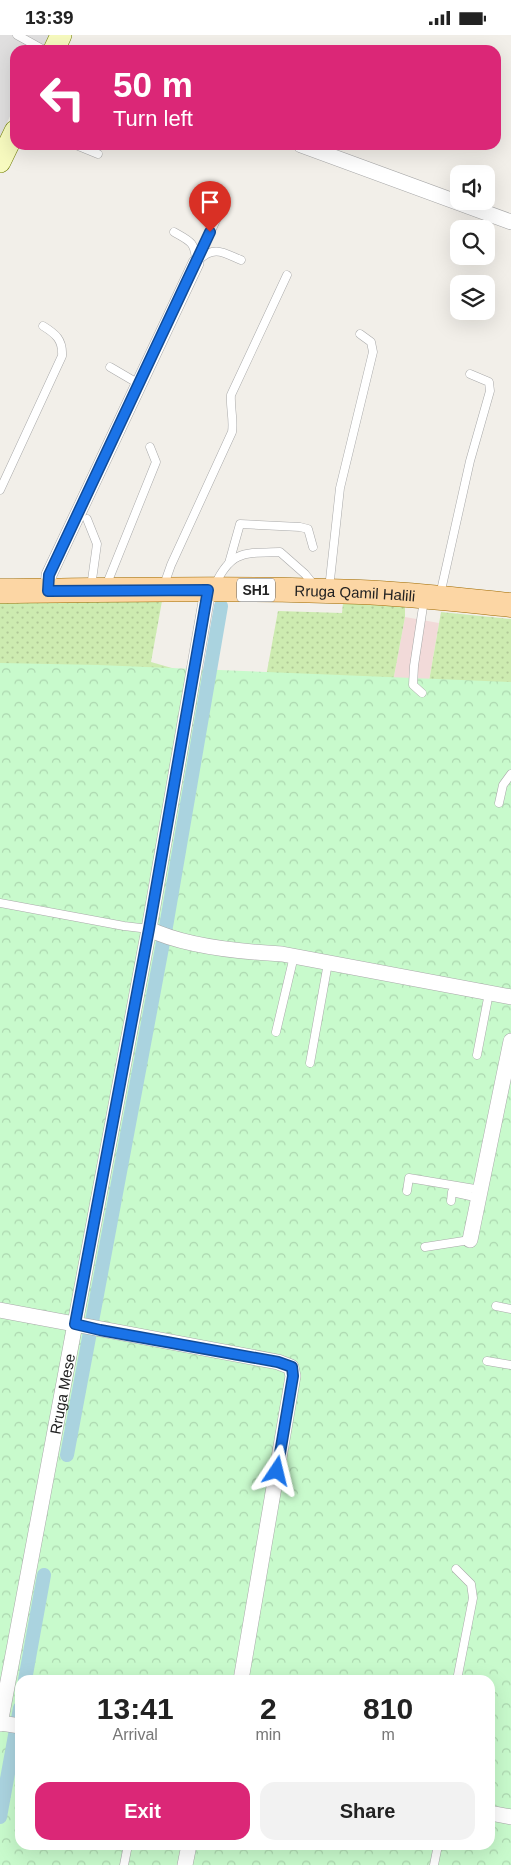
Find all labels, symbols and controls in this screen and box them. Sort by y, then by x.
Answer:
text: 13:39 [25,7,74,28]
icon: left [30,65,95,130]
text: 50 m [113,65,193,104]
text: Turn left [113,106,193,131]
map controls [450,165,495,320]
button: sound [450,165,495,210]
pin [189,181,231,232]
icon: arrive [196,188,224,216]
button: search [450,220,495,265]
button: layers [450,275,495,320]
road number: SH1 [237,579,275,601]
street label: Rruga Qamil Halili [294,582,416,604]
street label: Rruga Mese [46,1352,78,1435]
position arrow [250,1444,302,1496]
text: 13:41 [97,1692,174,1725]
text: 2 [260,1692,277,1725]
text: 810 [363,1692,413,1725]
text: Arrival [113,1726,158,1743]
text: min [255,1726,281,1743]
text: m [381,1726,395,1743]
button: Exit [35,1782,250,1840]
button: Share [260,1782,475,1840]

